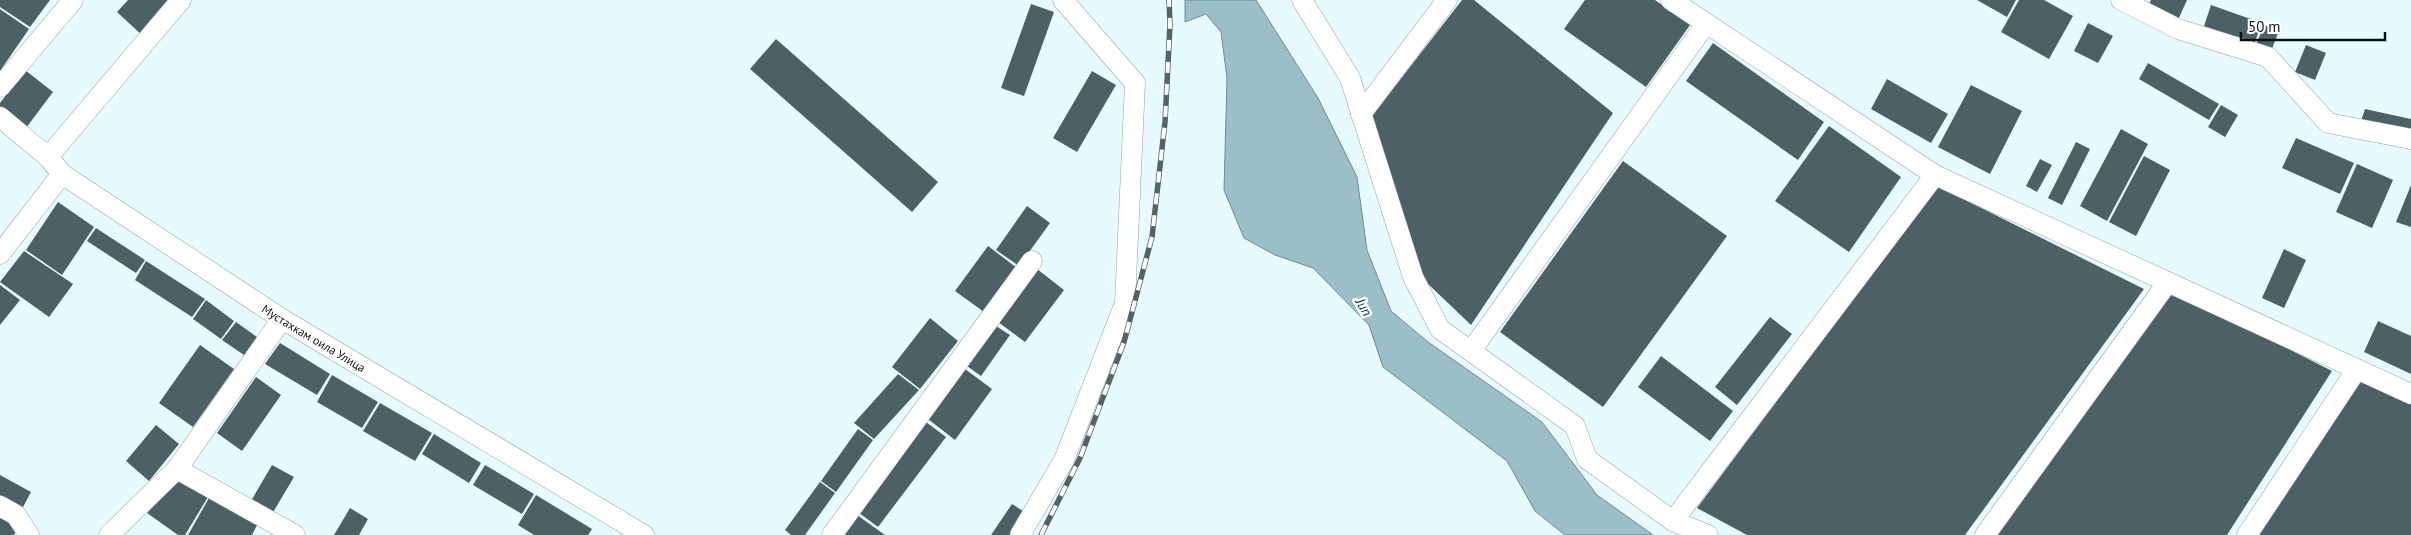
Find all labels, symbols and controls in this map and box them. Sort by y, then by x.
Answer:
scale bar [2241,10,2385,42]
text: 50 m [2248,17,2281,36]
water label: Jun [1351,294,1376,319]
street label: Мустахкам оила Улица [259,301,369,375]

